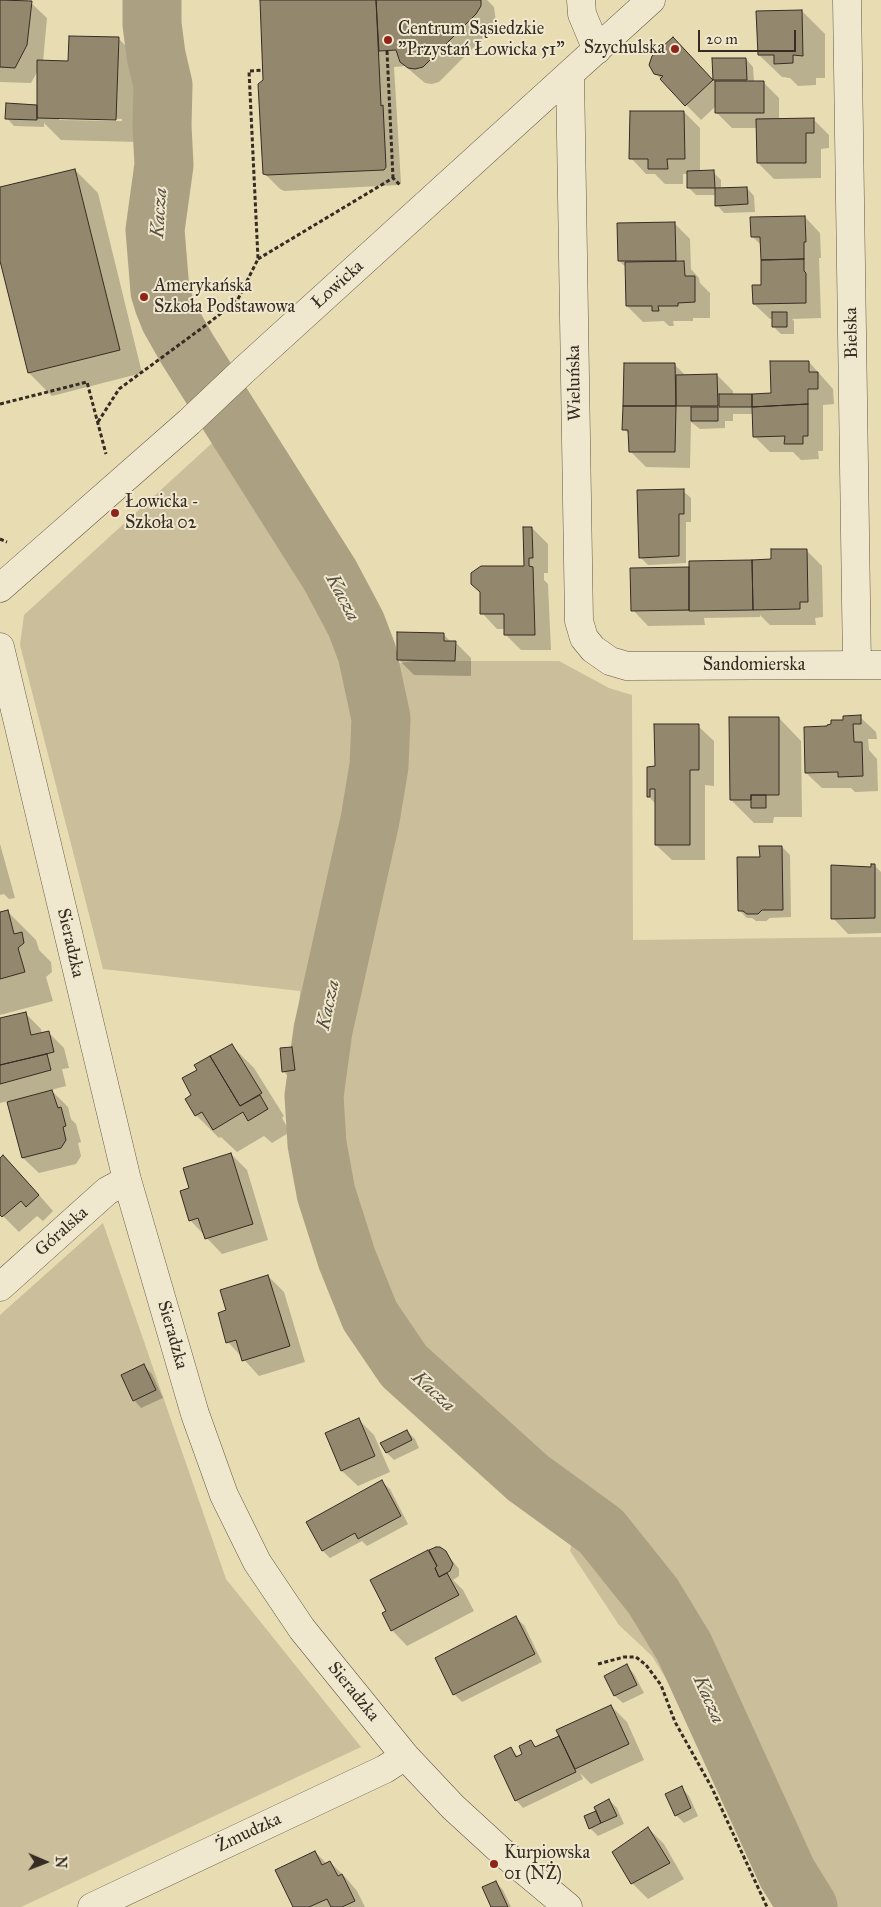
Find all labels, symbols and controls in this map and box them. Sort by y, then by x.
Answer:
place label: Centrum Sąsiedzkie "Przystań Łowicka 51" [398,19,565,62]
scale bar [701,20,798,52]
text: 20 m [706,30,738,48]
marker: Centrum Sąsiedzkie "Przystań Łowicka 51" [382,34,394,46]
place label: Szychulska [584,38,665,60]
marker: Szychulska [669,43,681,55]
water label: Kacza [147,187,173,239]
street label: Łowicka [307,256,369,314]
place label: Amerykańska Szkoła Podstawowa [154,276,295,318]
marker: Amerykańska Szkoła Podstawowa [138,291,150,303]
street label: Bielska [841,307,863,359]
street label: Wieluńska [564,345,586,421]
place label: Łowicka - Szkoła 02 [125,492,199,534]
marker: Łowicka - Szkoła 02 [109,507,121,519]
water label: Kacza [320,571,364,625]
street label: Sandomierska [703,655,805,677]
street label: Sieradzka [52,906,88,980]
water label: Kacza [313,978,345,1032]
street label: Góralska [31,1203,93,1261]
street label: Sieradzka [152,1298,192,1372]
water label: Kacza [407,1367,459,1417]
street label: Sieradzka [322,1658,384,1726]
water label: Kacza [687,1672,729,1728]
street label: Żmudzka [213,1809,285,1857]
north arrow [20,1837,70,1887]
place label: Kurpiowska 01 (NŻ) [504,1843,590,1886]
text: N [52,1856,69,1868]
marker: Kurpiowska 01 (NŻ) [488,1858,500,1870]

